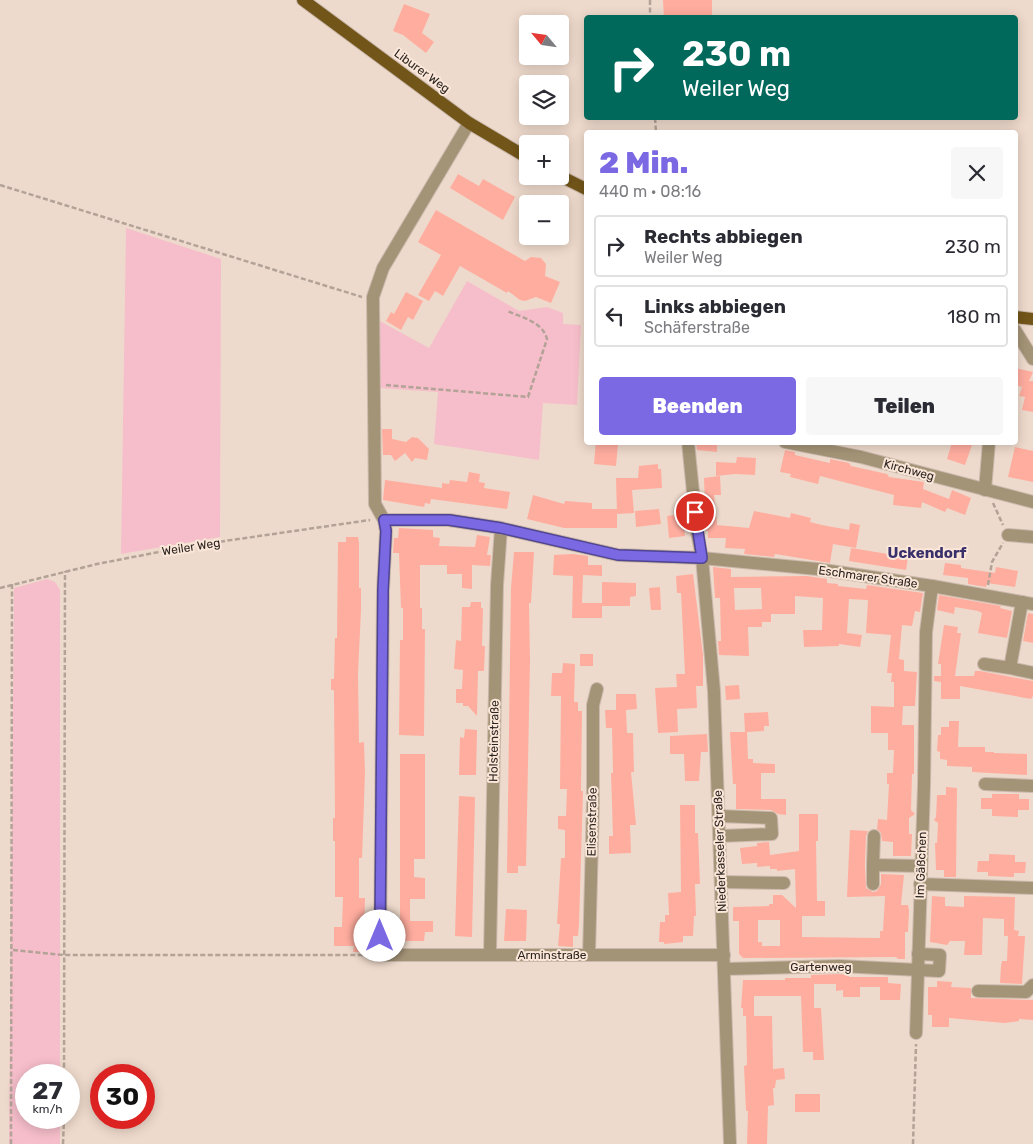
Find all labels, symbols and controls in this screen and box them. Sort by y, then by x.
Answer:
north arrow [519,15,569,65]
map controls [519,15,569,245]
text: 230 m [682,33,791,75]
icon: right [599,35,664,100]
street label: Liburer Weg [391,46,453,96]
button: layers [519,75,569,125]
text: Weiler Weg [682,75,790,102]
button: + [519,135,569,185]
text: 2 Min. [599,145,688,181]
button: close [951,147,1003,199]
text: 440 m · 08:16 [599,182,701,201]
button: − [519,195,569,245]
text: Rechts abbiegen [644,225,803,248]
icon: right [601,232,629,260]
text: 230 m [945,235,1001,258]
text: Weiler Weg [644,248,723,267]
text: Links abbiegen [644,295,786,318]
icon: left [601,302,629,330]
text: 180 m [947,305,1001,328]
text: Schäferstraße [644,318,750,337]
button: Beenden [599,377,796,435]
button: Teilen [806,377,1003,435]
street label: Kirchweg [882,457,936,483]
pin [674,491,716,533]
icon: arrive [681,498,709,526]
street label: Weiler Weg [161,535,221,559]
district label: Uckendorf [888,544,967,562]
street label: Eschmarer Straße [817,563,919,591]
street label: Holsteinstraße [486,700,502,782]
street label: Elisenstraße [584,787,600,857]
street label: Niederkasseler Straße [711,790,729,912]
street label: Im Gäßchen [913,831,929,899]
position arrow [353,909,405,961]
street label: Arminstraße [517,948,587,962]
street label: Gartenweg [790,960,852,974]
speed limit sign: 30 [90,1064,155,1129]
text: 27 [32,1076,63,1105]
text: km/h [33,1102,62,1116]

